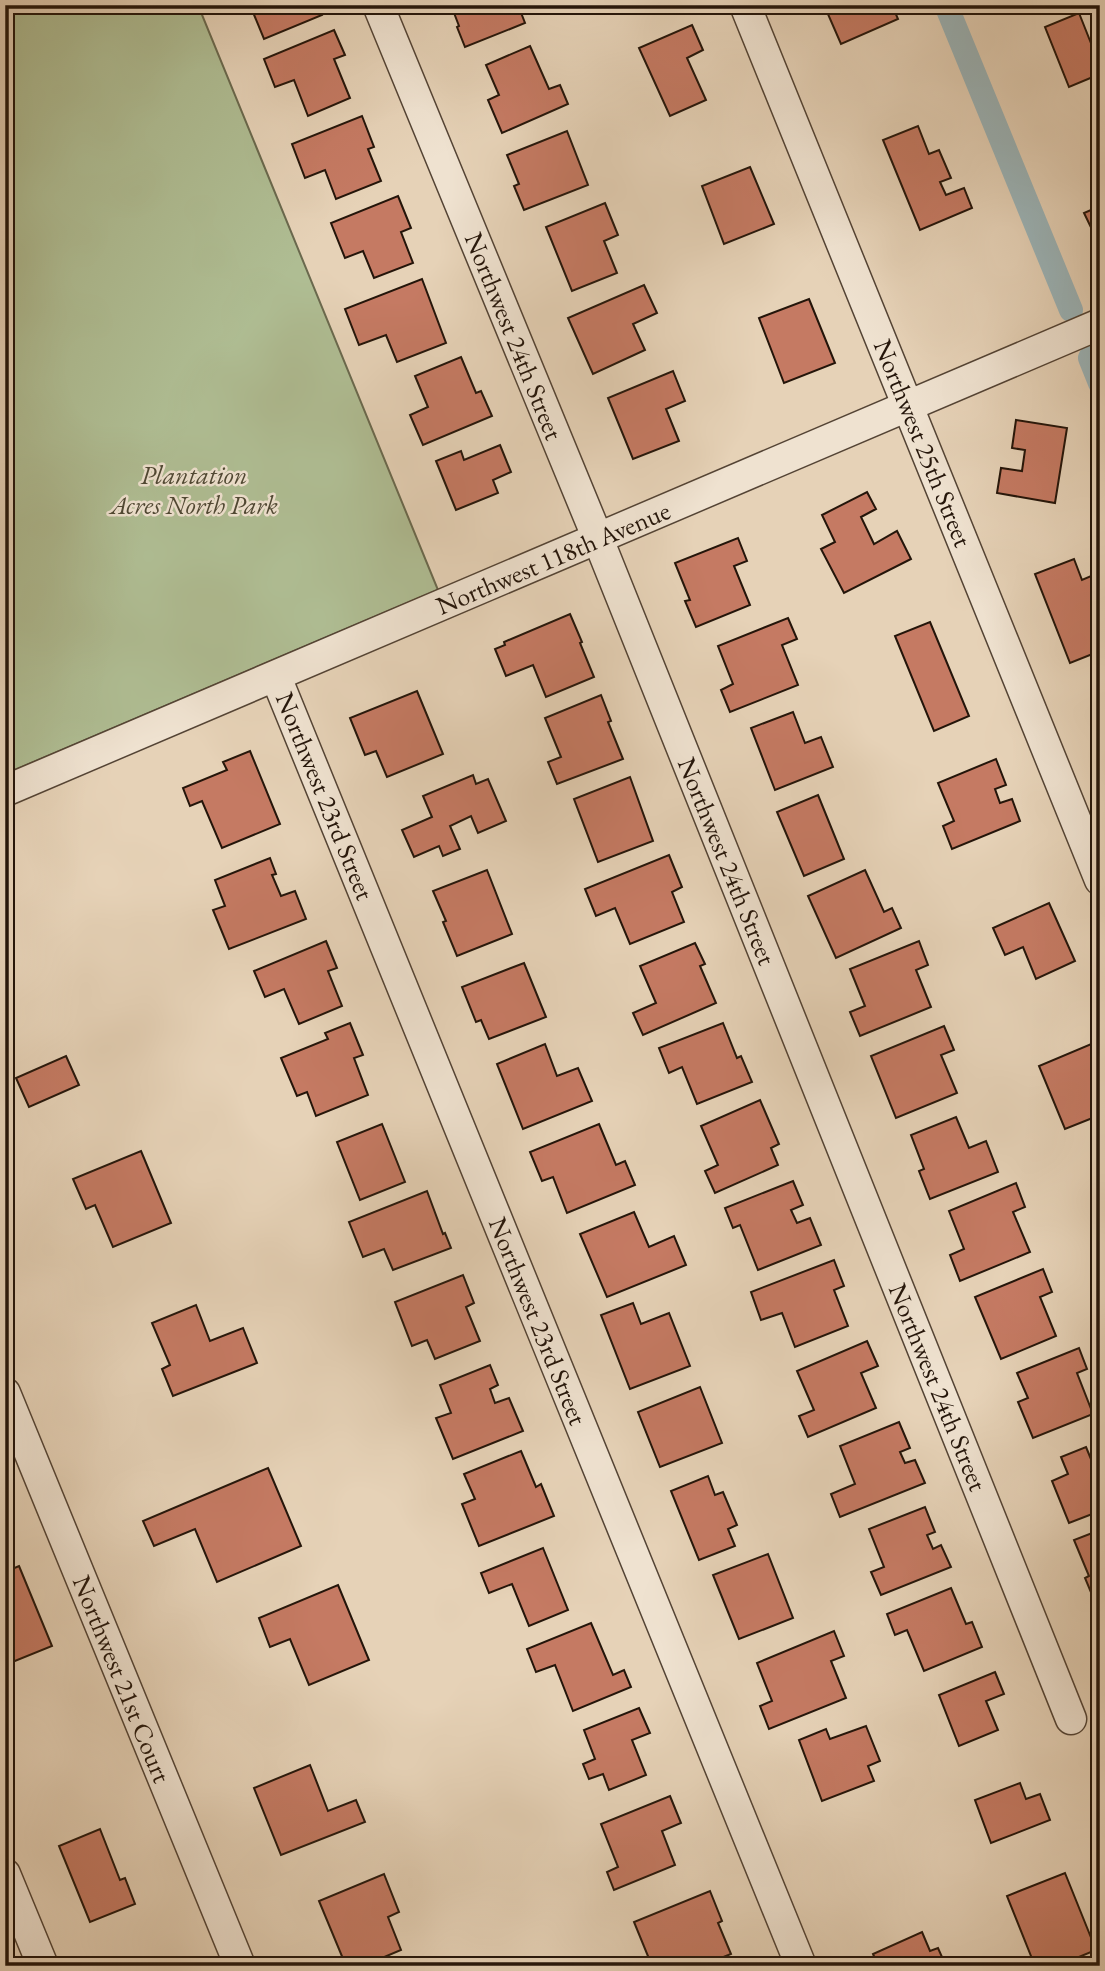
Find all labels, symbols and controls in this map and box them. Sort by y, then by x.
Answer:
street label: Northwest 24th Street [457,227,571,445]
street label: Northwest 25th Street [866,334,980,552]
park label: Plantation Acres North Park [108,458,278,522]
street label: Northwest 118th Avenue [431,493,675,623]
street label: Northwest 23rd Street [268,687,382,905]
street label: Northwest 24th Street [670,752,784,970]
street label: Northwest 23rd Street [481,1212,595,1430]
street label: Northwest 24th Street [881,1278,995,1496]
street label: Northwest 21st Court [65,1570,179,1788]

